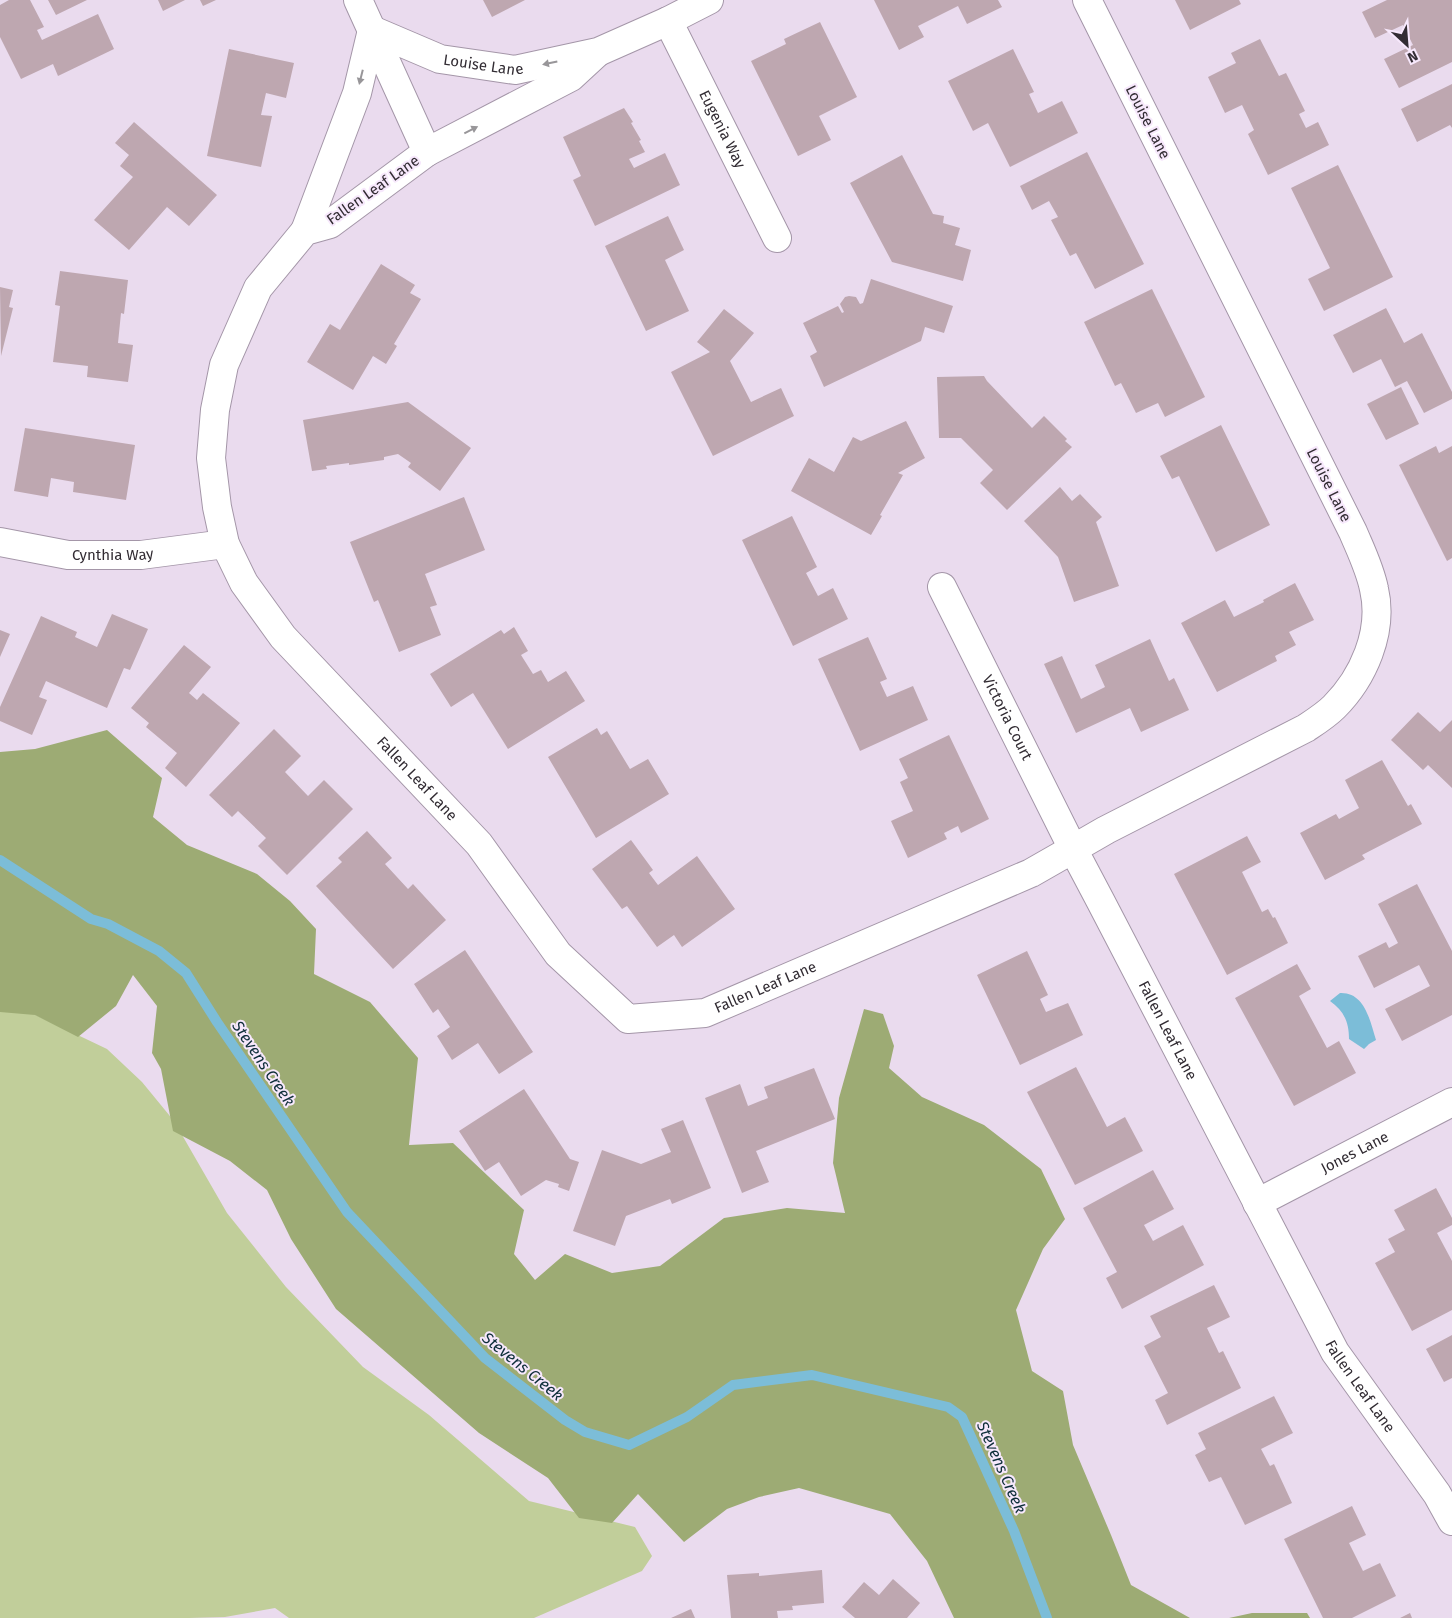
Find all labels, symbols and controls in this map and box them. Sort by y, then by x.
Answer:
north arrow [1382,20,1432,70]
text: N [1405,47,1420,66]
street label: Louise Lane [442,51,525,79]
one-way arrow [543,59,558,67]
one-way arrow [357,69,365,84]
street label: Louise Lane [1122,82,1174,162]
street label: Eugenia Way [695,87,750,172]
one-way arrow [463,126,478,134]
street label: Fallen Leaf Lane [323,151,423,229]
street label: Louise Lane [1303,445,1355,525]
street label: Cynthia Way [72,544,155,564]
street label: Victoria Court [979,672,1036,764]
street label: Fallen Leaf Lane [373,733,461,824]
street label: Fallen Leaf Lane [712,957,819,1017]
street label: Fallen Leaf Lane [1135,978,1201,1083]
water label: Stevens Creek [228,1016,299,1110]
street label: Jones Lane [1318,1127,1392,1177]
water label: Stevens Creek [478,1327,567,1405]
street label: Fallen Leaf Lane [1321,1337,1399,1436]
water label: Stevens Creek [972,1417,1030,1516]

